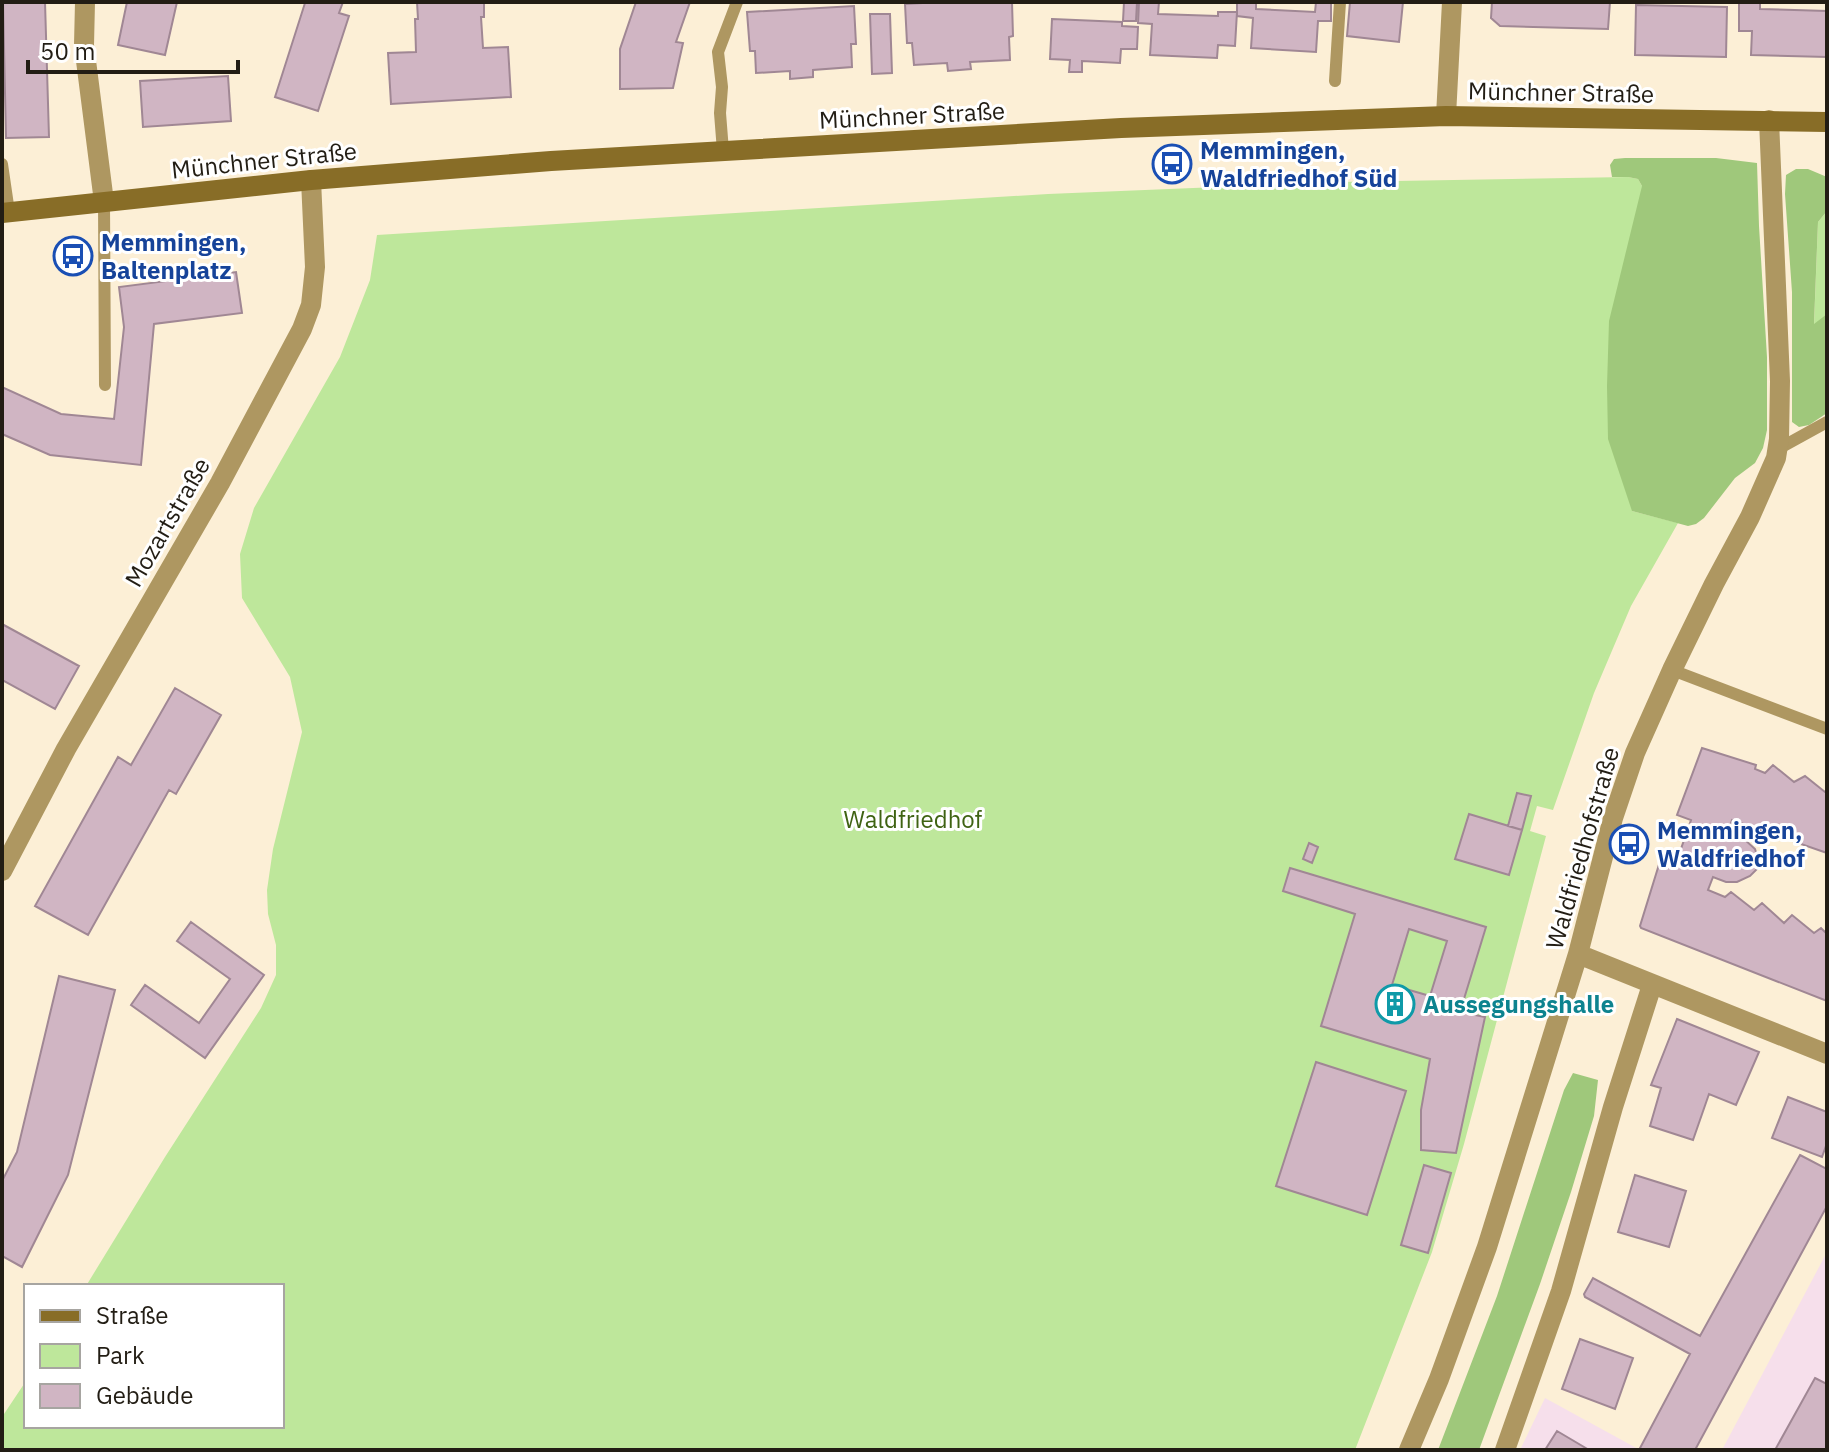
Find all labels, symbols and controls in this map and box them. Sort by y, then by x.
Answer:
scale bar [28,24,238,74]
text: 50 m [40,35,95,67]
street label: Münchner Straße [1468,74,1654,110]
street label: Münchner Straße [818,94,1006,136]
street label: Münchner Straße [170,134,358,186]
place label: Memmingen, Waldfriedhof Süd [1200,134,1397,194]
bus stop icon: Memmingen, Waldfriedhof Süd [1151,143,1193,185]
place label: Memmingen, Baltenplatz [101,226,247,286]
bus stop icon: Memmingen, Baltenplatz [52,235,94,277]
street label: Mozartstraße [117,452,217,592]
street label: Waldfriedhofstraße [1538,743,1626,953]
park label: Waldfriedhof [844,803,983,835]
place label: Memmingen, Waldfriedhof [1657,814,1805,874]
bus stop icon: Memmingen, Waldfriedhof [1608,823,1650,865]
building icon: Aussegungshalle [1374,983,1416,1025]
place label: Aussegungshalle [1423,988,1614,1020]
legend [24,1284,284,1428]
text: Straße [96,1299,168,1331]
text: Park [96,1339,145,1371]
text: Gebäude [96,1379,193,1411]

